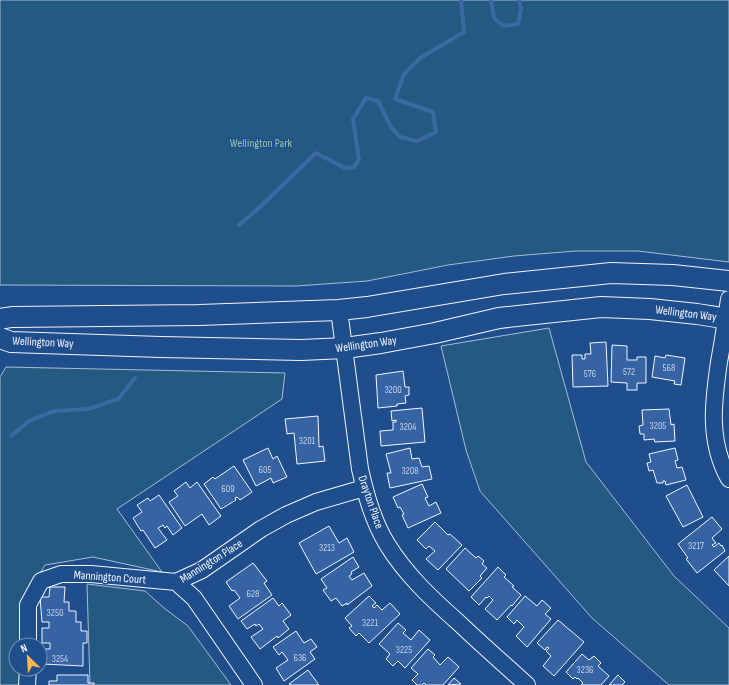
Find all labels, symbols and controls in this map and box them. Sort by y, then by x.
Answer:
park label: Wellington Park [230,136,293,151]
street label: Wellington Way [654,302,718,325]
street label: Wellington Way [12,333,74,352]
street label: Wellington Way [335,333,398,356]
house number: 568 [663,362,675,374]
house number: 572 [623,366,635,378]
house number: 576 [584,368,596,380]
house number: 3200 [384,384,402,396]
house number: 3205 [650,420,666,432]
house number: 3204 [400,421,416,433]
house number: 3201 [299,435,316,447]
house number: 605 [259,464,271,476]
house number: 3208 [401,465,419,477]
street label: Drayton Place [354,473,387,531]
house number: 609 [221,483,235,495]
street label: Mannington Place [177,536,246,587]
house number: 3217 [688,540,704,552]
house number: 3213 [319,542,335,554]
street label: Mannington Court [73,567,147,588]
house number: 628 [247,588,259,600]
house number: 3250 [47,607,63,619]
house number: 3221 [362,617,378,629]
north arrow [8,637,48,677]
text: N [19,641,30,656]
house number: 3225 [396,644,412,656]
house number: 636 [294,652,306,664]
house number: 3254 [52,653,68,665]
house number: 3236 [577,664,593,676]

